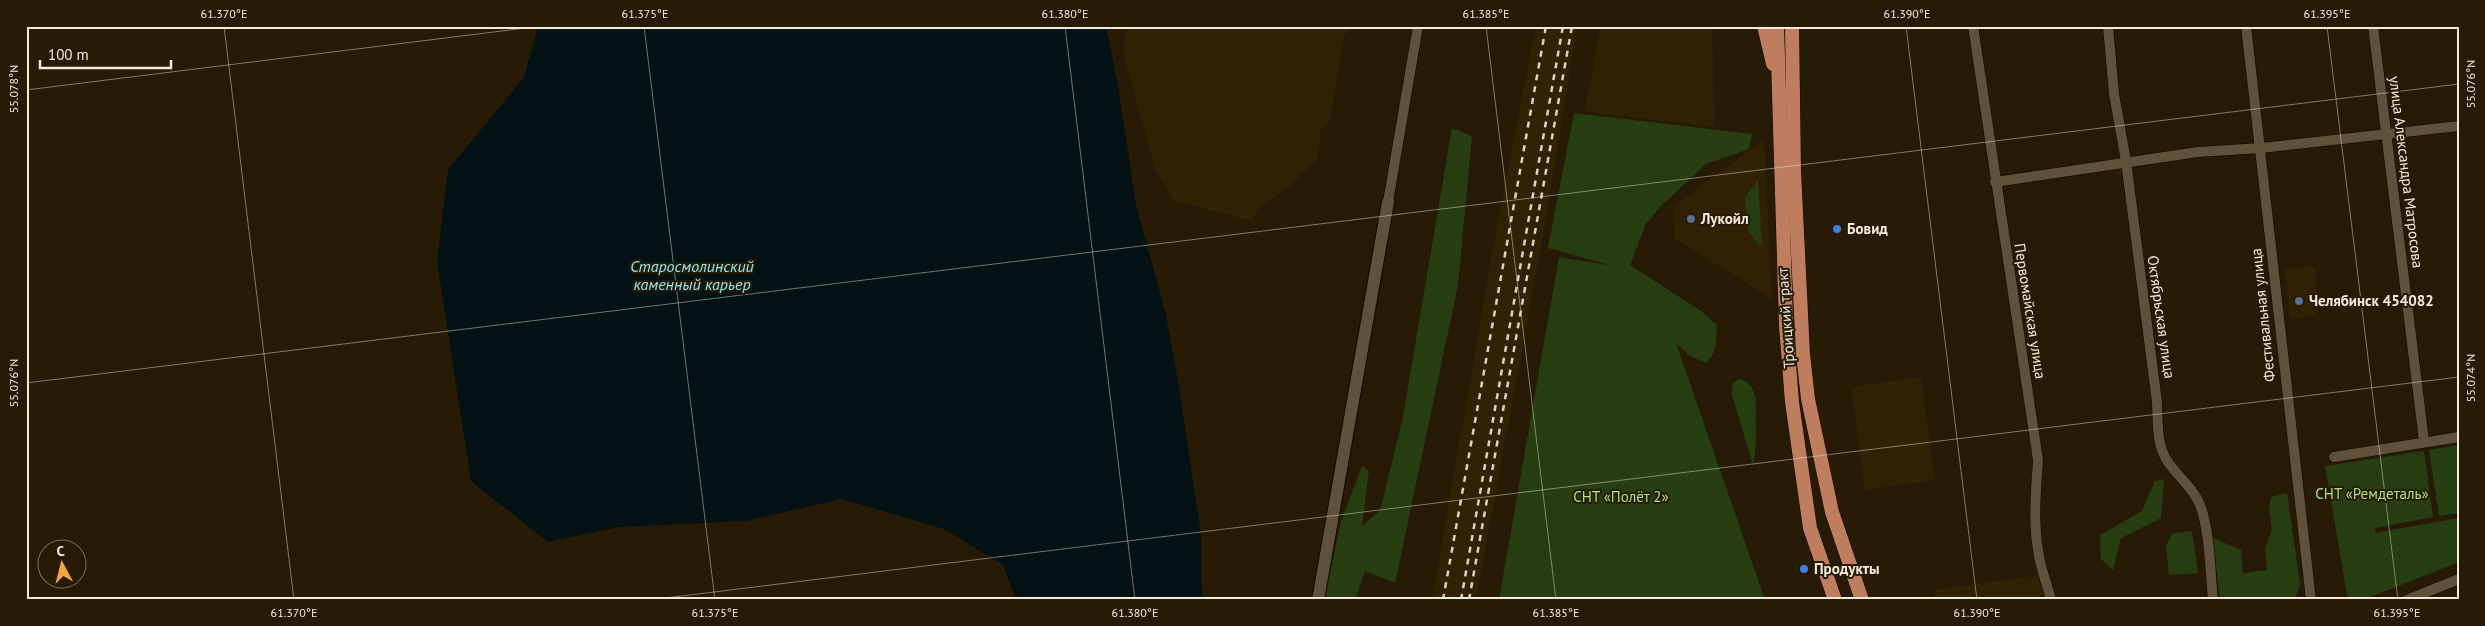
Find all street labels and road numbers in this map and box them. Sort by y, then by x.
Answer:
street label: улица Александра Матросова [2385,75,2428,269]
street label: Первомайская улица [2010,242,2051,380]
street label: Фестивальная улица [2246,247,2279,383]
street label: Октябрьская улица [2143,254,2180,380]
street label: Троицкий тракт [1772,267,1799,369]

